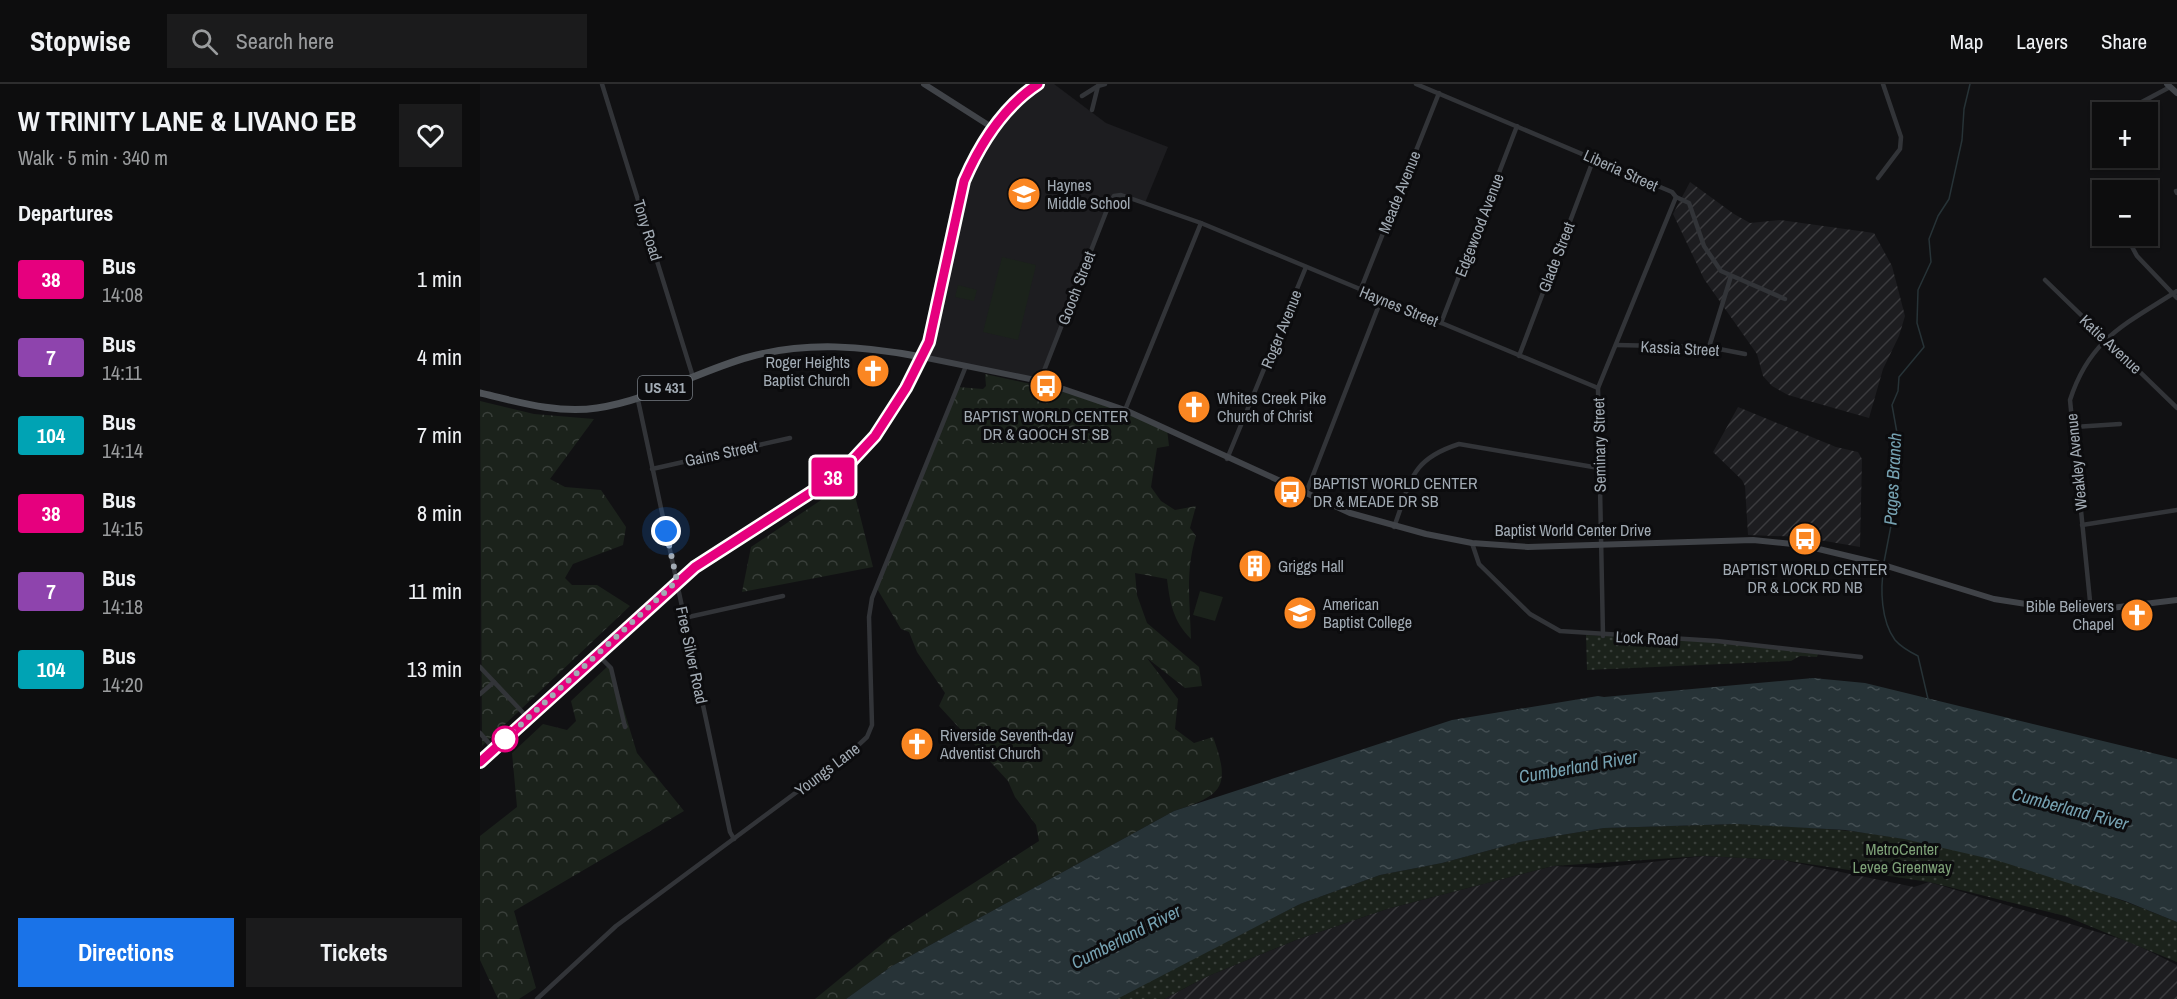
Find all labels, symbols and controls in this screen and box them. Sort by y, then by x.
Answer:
search box [167,14,587,68]
text: Stopwise [30,22,131,60]
icon: search [188,25,221,58]
text: Search here [236,26,334,56]
text: Map [1950,27,1983,56]
text: Layers [2016,27,2068,56]
text: Share [2101,27,2147,56]
text: W TRINITY LANE & LIVANO EB [18,102,357,140]
map controls [2092,102,2158,246]
button: + [2092,102,2158,168]
button: heart [399,104,462,167]
text: Walk · 5 min · 340 m [18,144,168,171]
street label: Liberia Street [1580,144,1662,196]
street label: Meade Avenue [1372,147,1426,237]
street label: Edgewood Avenue [1449,170,1509,280]
place label: Haynes Middle School [1047,174,1130,214]
school or university icon: Haynes Middle School [1006,176,1042,212]
button: − [2092,180,2158,246]
street label: Tony Road [628,197,668,263]
text: Departures [18,198,113,228]
street label: Glade Street [1533,218,1580,295]
street label: Gooch Street [1052,248,1100,328]
text: Bus [102,251,136,281]
text: 1 min [417,264,462,294]
text: 38 [41,265,61,294]
street label: Haynes Street [1356,280,1442,332]
text: 14:08 [102,281,143,308]
street label: Roger Avenue [1255,286,1307,372]
street label: Katie Avenue [2075,309,2147,379]
text: Bus [102,329,136,359]
street label: Kassia Street [1640,335,1720,361]
text: 4 min [417,342,462,372]
text: 7 [46,343,56,372]
place label: Roger Heights Baptist Church [763,351,850,391]
church icon: Roger Heights Baptist Church [855,353,891,389]
text: 14:11 [102,359,142,386]
bus stop icon: BAPTIST WORLD CENTER DR & GOOCH ST SB [1028,368,1064,404]
road number: US 431 [638,376,692,400]
place label: Whites Creek Pike Church of Christ [1217,387,1326,427]
church icon: Whites Creek Pike Church of Christ [1176,389,1212,425]
street label: Seminary Street [1587,397,1611,493]
place label: BAPTIST WORLD CENTER DR & GOOCH ST SB [964,405,1129,445]
text: Bus [102,407,136,437]
street label: Weakley Avenue [2060,412,2092,512]
text: 7 min [417,420,462,450]
text: 104 [37,421,65,450]
water label: Pages Branch [1878,432,1907,526]
street label: Gains Street [683,435,760,471]
text: 14:14 [102,437,143,464]
line badge: 38 [806,458,860,496]
text: 38 [823,463,843,492]
place label: BAPTIST WORLD CENTER DR & MEADE DR SB [1313,472,1478,512]
bus stop icon: BAPTIST WORLD CENTER DR & MEADE DR SB [1272,474,1308,510]
text: Bus [102,485,136,515]
text: 8 min [417,498,462,528]
text: 38 [41,499,61,528]
text: 14:15 [102,515,143,542]
your location [651,516,681,546]
street label: Baptist World Center Drive [1495,519,1651,541]
bus stop icon: BAPTIST WORLD CENTER DR & LOCK RD NB [1787,521,1823,557]
building icon: Griggs Hall [1237,548,1273,584]
place label: Griggs Hall [1278,555,1344,577]
place label: BAPTIST WORLD CENTER DR & LOCK RD NB [1723,558,1888,598]
text: Bus [102,563,136,593]
text: 11 min [408,576,462,606]
text: 7 [46,577,56,606]
text: 14:18 [102,593,143,620]
place label: American Baptist College [1322,593,1412,633]
school or university icon: American Baptist College [1282,595,1318,631]
place label: Bible Believers Chapel [2026,595,2114,635]
church icon: Bible Believers Chapel [2119,597,2155,633]
street label: Free Silver Road [671,604,713,706]
street label: Lock Road [1615,625,1679,651]
text: Bus [102,641,136,671]
text: 13 min [407,654,462,684]
text: 104 [37,655,65,684]
text: 14:20 [102,671,143,698]
place label: Riverside Seventh-day Adventist Church [939,724,1074,764]
unlabelled marker [492,726,518,752]
church icon: Riverside Seventh-day Adventist Church [899,726,935,762]
street label: Youngs Lane [790,737,864,801]
water label: Cumberland River [1517,744,1640,789]
water label: Cumberland River [2009,781,2132,836]
park label: MetroCenter Levee Greenway [1852,838,1952,878]
water label: Cumberland River [1067,898,1186,975]
button: Directions [18,918,234,987]
button: Tickets [246,918,462,987]

